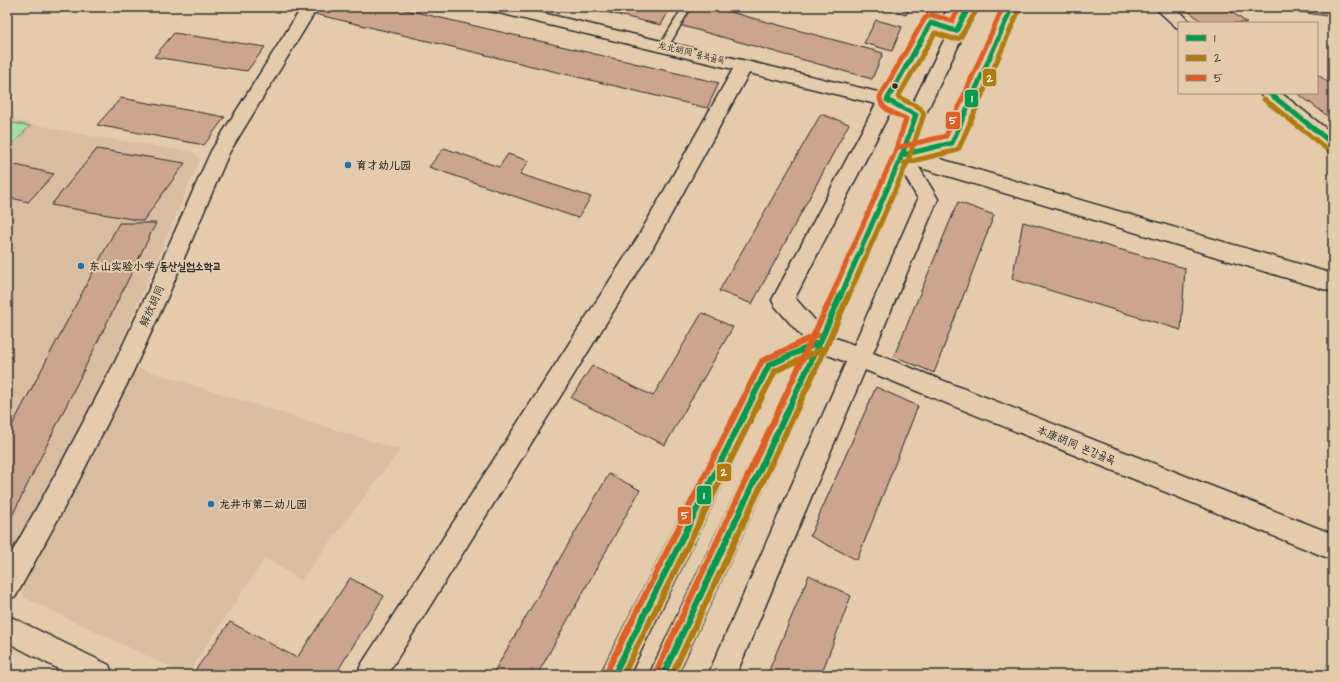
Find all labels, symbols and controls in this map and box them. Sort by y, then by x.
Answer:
legend [1178,22,1318,94]
text: 1 [1214,30,1216,47]
street label: 龙北胡同 룡북골목 [656,39,726,67]
text: 2 [1214,50,1221,67]
line badge: 2 [982,68,997,87]
text: 5 [1214,70,1223,87]
text: 2 [986,71,994,86]
unlabelled marker [890,81,900,91]
line badge: 1 [964,89,979,108]
text: 1 [971,91,973,106]
line badge: 5 [945,111,961,130]
text: 5 [949,113,957,128]
place label: 育才幼儿园 [356,158,411,173]
marker: 育才幼儿园 [343,160,353,170]
place label: 东山实验小学 동산실험소학교 [89,259,221,274]
marker: 东山实验小学 동산실험소학교 [76,261,86,271]
street label: 解放胡同 [136,283,168,329]
street label: 本康胡同 본강골목 [1034,422,1118,468]
line badge: 2 [716,463,732,482]
text: 2 [720,465,728,480]
line badge: 1 [696,485,712,505]
text: 1 [703,488,705,503]
place label: 龙井市第二幼儿园 [219,497,307,512]
marker: 龙井市第二幼儿园 [206,499,216,509]
line badge: 5 [677,506,692,525]
text: 5 [681,508,689,523]

